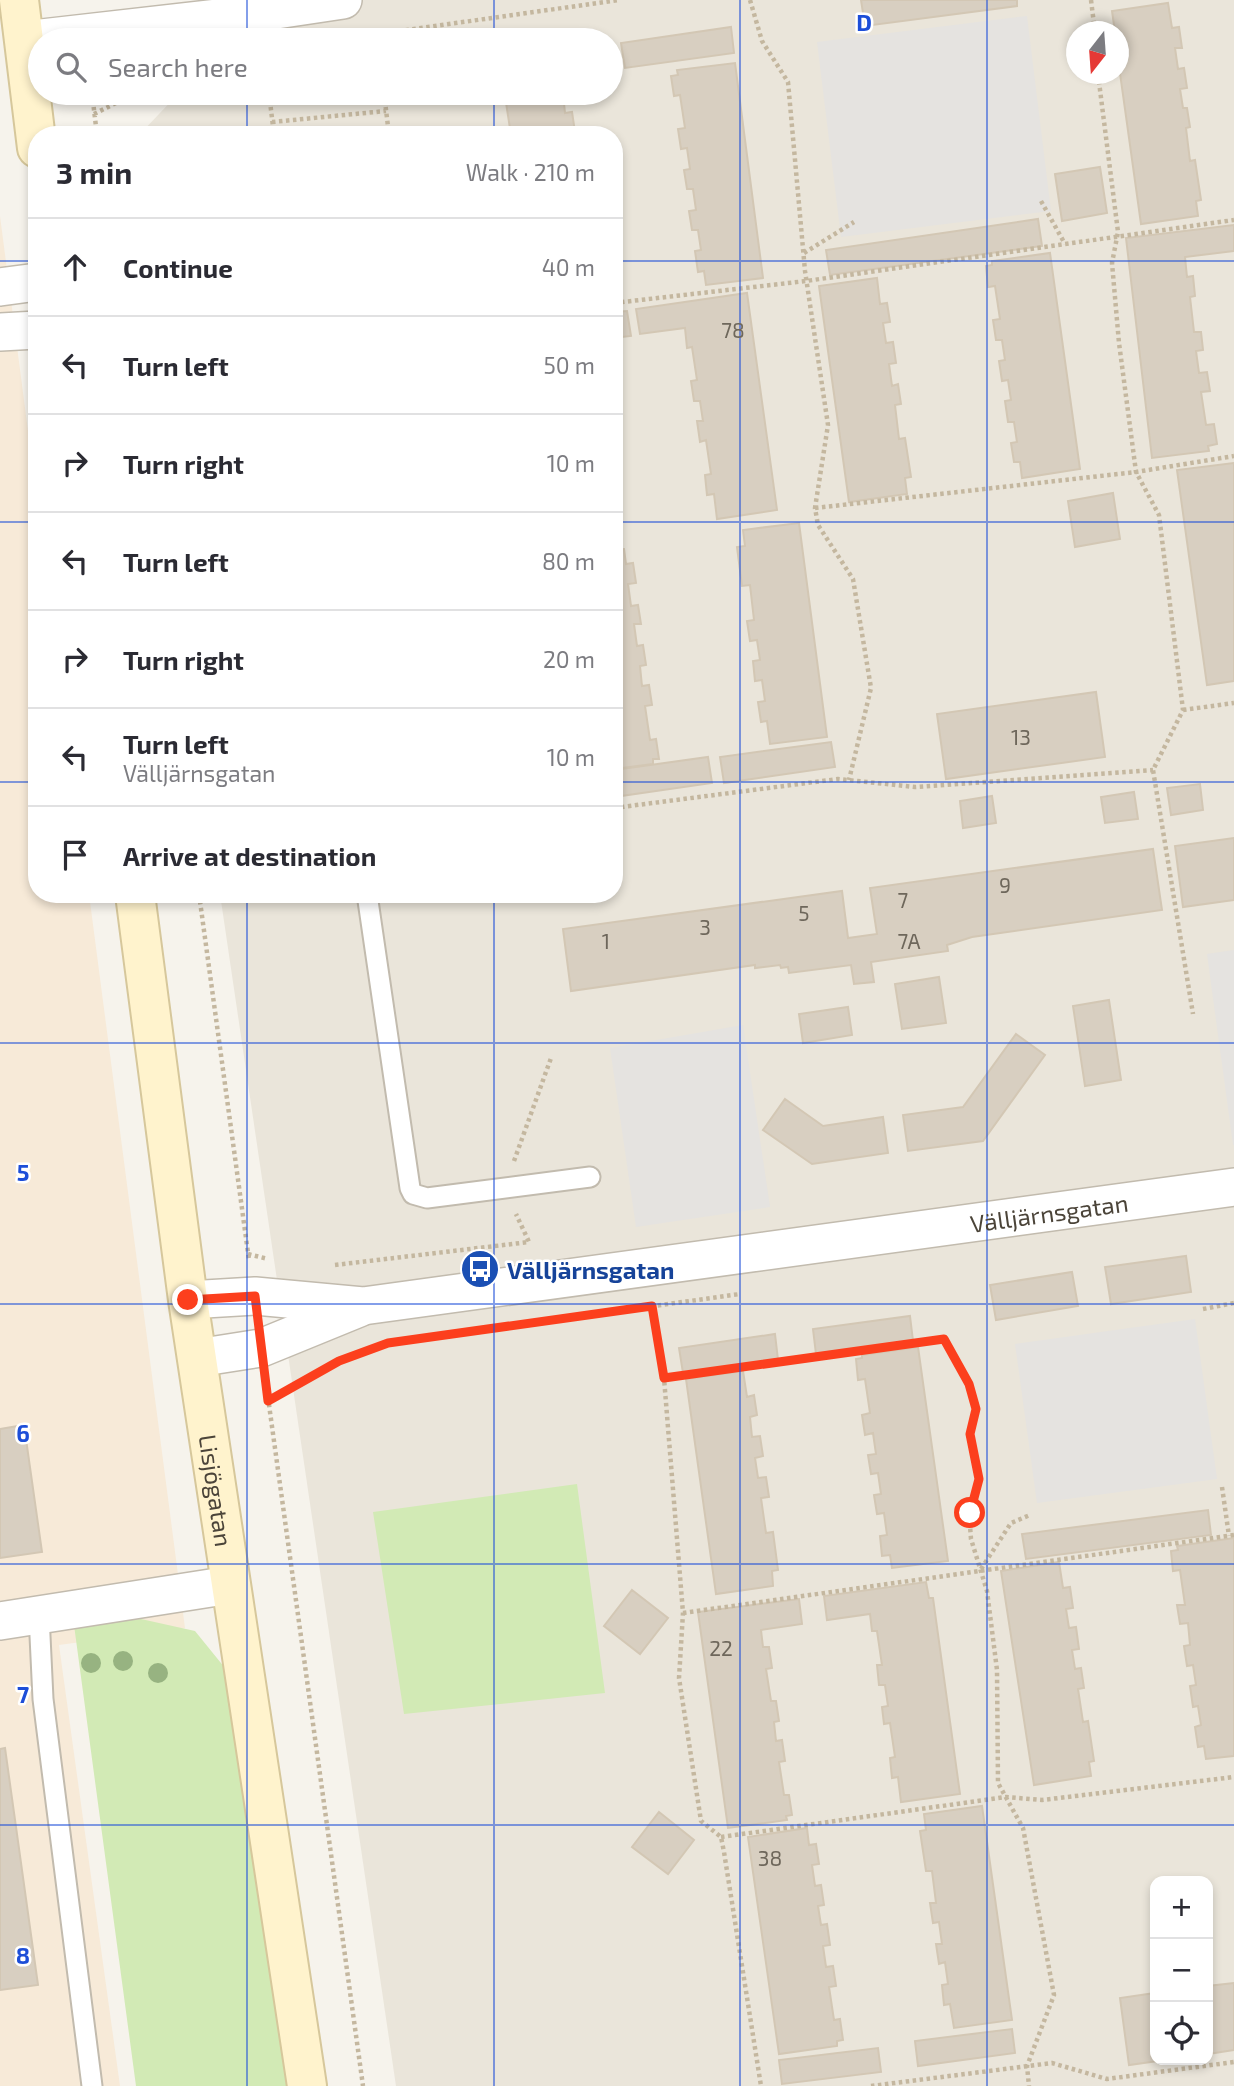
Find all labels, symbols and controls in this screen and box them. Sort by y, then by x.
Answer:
text: D [856,8,872,36]
north arrow [1066,21,1129,84]
search box [28,28,623,105]
icon: search [52,48,90,86]
text: Search here [108,51,248,82]
text: 3 min [56,154,132,190]
text: Walk · 210 m [466,158,595,186]
icon: ahead [56,248,94,286]
text: Continue [123,252,233,283]
text: 40 m [542,253,595,281]
house number: 78 [721,317,745,342]
icon: left [56,346,94,384]
text: Turn left [123,350,229,381]
text: 50 m [544,351,595,379]
icon: right [56,444,94,482]
text: Turn right [123,448,244,479]
text: 10 m [547,449,595,477]
icon: left [56,542,94,580]
text: Turn left [123,546,229,577]
text: 80 m [542,547,595,575]
icon: right [56,640,94,678]
text: Turn right [123,644,244,675]
text: 20 m [543,645,595,673]
house number: 13 [1011,724,1031,749]
text: Turn left [123,728,229,759]
icon: left [56,738,94,776]
text: 10 m [547,743,595,771]
text: Välljärnsgatan [123,759,275,787]
icon: arrive [56,836,94,874]
text: Arrive at destination [123,840,376,871]
house number: 9 [999,872,1011,897]
house number: 7 [898,887,909,912]
house number: 5 [798,900,810,925]
house number: 3 [699,914,711,939]
house number: 1 [602,928,610,953]
house number: 7A [897,928,921,953]
text: 5 [17,1158,29,1186]
street label: Välljärnsgatan [968,1187,1130,1237]
bus stop icon: Välljärnsgatan [459,1248,501,1290]
place label: Välljärnsgatan [507,1255,674,1284]
route end [172,1284,203,1315]
text: 6 [16,1419,30,1447]
street label: Lisjögatan [194,1432,240,1548]
route start [954,1497,985,1528]
house number: 22 [709,1635,733,1660]
text: 7 [17,1680,29,1708]
house number: 38 [758,1845,782,1870]
map controls [1150,1876,1213,2065]
button: + [1150,1876,1213,1939]
button: − [1150,1939,1213,2002]
text: 8 [16,1941,30,1969]
button: locate [1150,2002,1213,2065]

